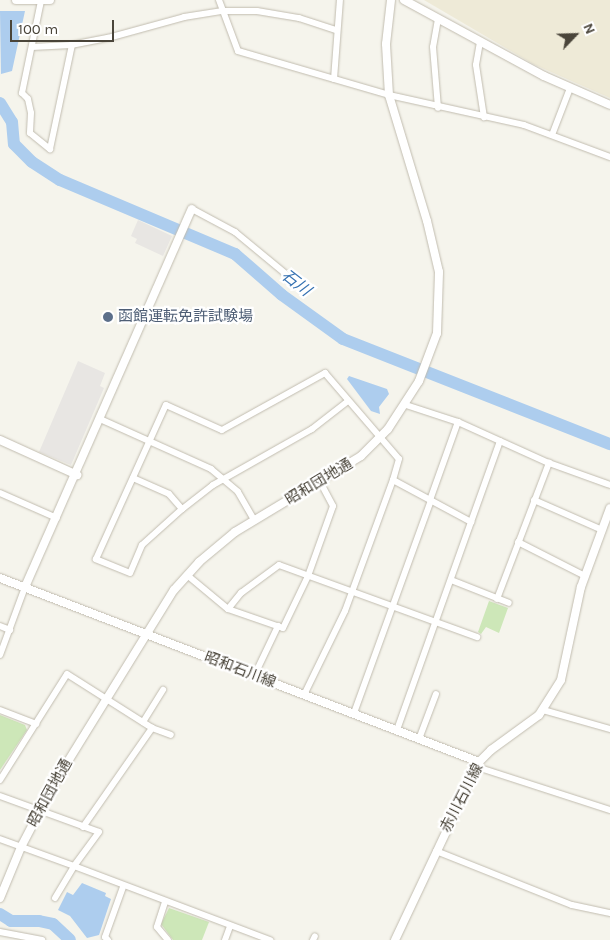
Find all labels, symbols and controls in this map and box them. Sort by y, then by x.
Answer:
scale bar [12,10,116,42]
north arrow [550,10,600,60]
text: 100 m [18,20,58,38]
text: N [579,21,599,37]
water label: 石川 [277,266,315,300]
place label: 函館運転免許試験場 [118,308,253,326]
marker: 函館運転免許試験場 [102,311,114,323]
street label: 昭和団地通 [282,455,356,509]
street label: 昭和石川線 [202,648,278,692]
street label: 昭和団地通 [24,756,76,830]
street label: 赤川石川線 [437,761,487,835]

